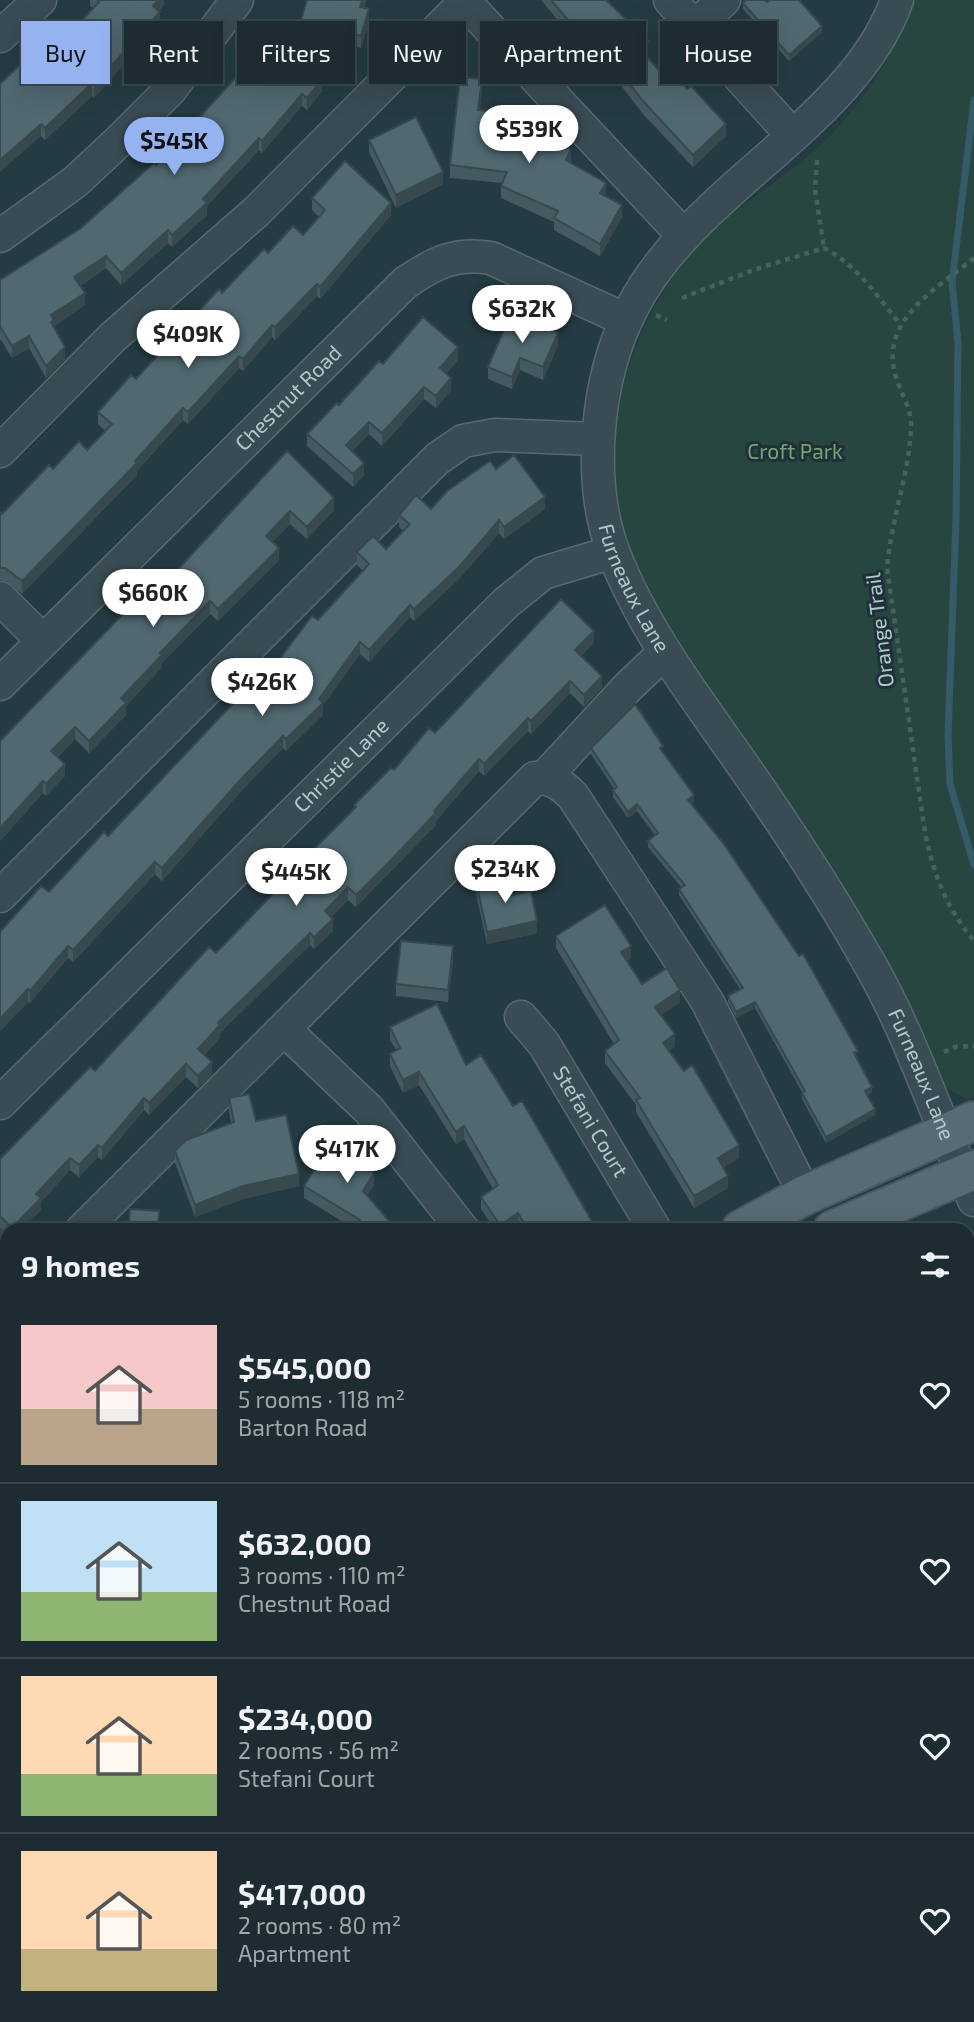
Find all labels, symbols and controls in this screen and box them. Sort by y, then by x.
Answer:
chip: Buy [21,21,110,84]
chip: Rent [124,21,223,84]
chip: Filters [237,21,355,84]
chip: New [369,21,466,84]
chip: Apartment [480,21,646,84]
chip: House [660,21,777,84]
pin: $539K [480,106,578,165]
text: $539K [495,114,563,142]
pin: $545K [125,118,223,177]
text: $545K [140,126,208,154]
pin: $632K [473,286,571,345]
text: $632K [488,294,556,322]
pin: $409K [139,310,237,370]
text: $409K [153,319,223,347]
street label: Chestnut Road [229,339,346,455]
park label: Croft Park [747,438,843,463]
street label: Furneaux Lane [594,521,676,656]
pin: $660K [104,570,202,629]
street label: Orange Trail [859,571,898,689]
text: $660K [118,578,188,606]
pin: $426K [213,658,311,718]
text: $426K [227,667,297,695]
street label: Christie Lane [288,712,393,817]
pin: $234K [456,846,554,905]
pin: $445K [247,848,345,908]
text: $234K [471,854,539,882]
text: $445K [261,857,331,885]
street label: Furneaux Lane [884,1004,961,1143]
street label: Stefani Court [549,1061,634,1181]
pin: $417K [298,1126,396,1185]
text: $417K [315,1134,379,1162]
icon: filters [916,1246,954,1284]
text: 9 homes [21,1247,140,1283]
text: $545,000 [238,1349,372,1385]
icon: home [77,1353,161,1437]
icon: heart [916,1376,954,1414]
text: 5 rooms · 118 m² [238,1385,405,1413]
text: Barton Road [238,1413,367,1441]
text: $632,000 [238,1525,372,1561]
icon: home [77,1529,161,1613]
icon: heart [916,1552,954,1590]
text: 3 rooms · 110 m² [238,1561,405,1589]
text: Chestnut Road [238,1589,391,1617]
text: $234,000 [238,1700,373,1736]
icon: home [77,1704,161,1788]
icon: heart [916,1727,954,1765]
text: 2 rooms · 56 m² [238,1736,399,1764]
text: Stefani Court [238,1764,375,1792]
text: $417,000 [238,1875,366,1911]
icon: home [77,1879,161,1963]
icon: heart [916,1902,954,1940]
text: 2 rooms · 80 m² [238,1911,401,1939]
text: Apartment [238,1939,351,1967]

